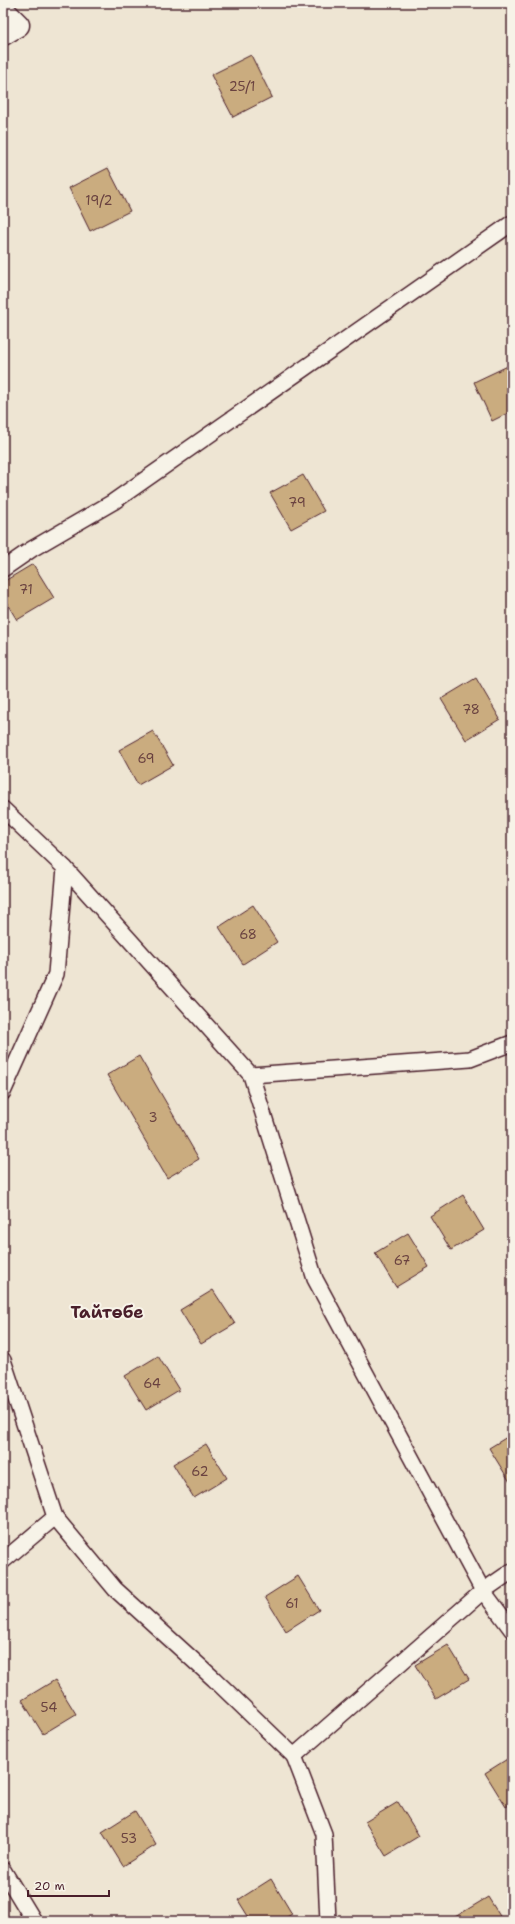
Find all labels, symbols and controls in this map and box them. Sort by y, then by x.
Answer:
house number: 25/1 [229,78,255,95]
house number: 19/2 [85,192,113,209]
house number: 79 [288,494,306,511]
house number: 71 [19,581,33,598]
house number: 78 [462,701,480,718]
house number: 69 [137,750,155,767]
house number: 68 [239,926,257,943]
house number: 3 [148,1109,158,1126]
house number: 67 [394,1252,410,1269]
district label: Тайтөбе [70,1301,144,1323]
house number: 64 [143,1375,161,1392]
house number: 62 [191,1463,209,1480]
house number: 61 [285,1595,299,1612]
house number: 54 [41,1699,57,1716]
house number: 53 [121,1830,137,1847]
scale bar [28,1872,109,1898]
text: 20 m [34,1878,65,1894]

